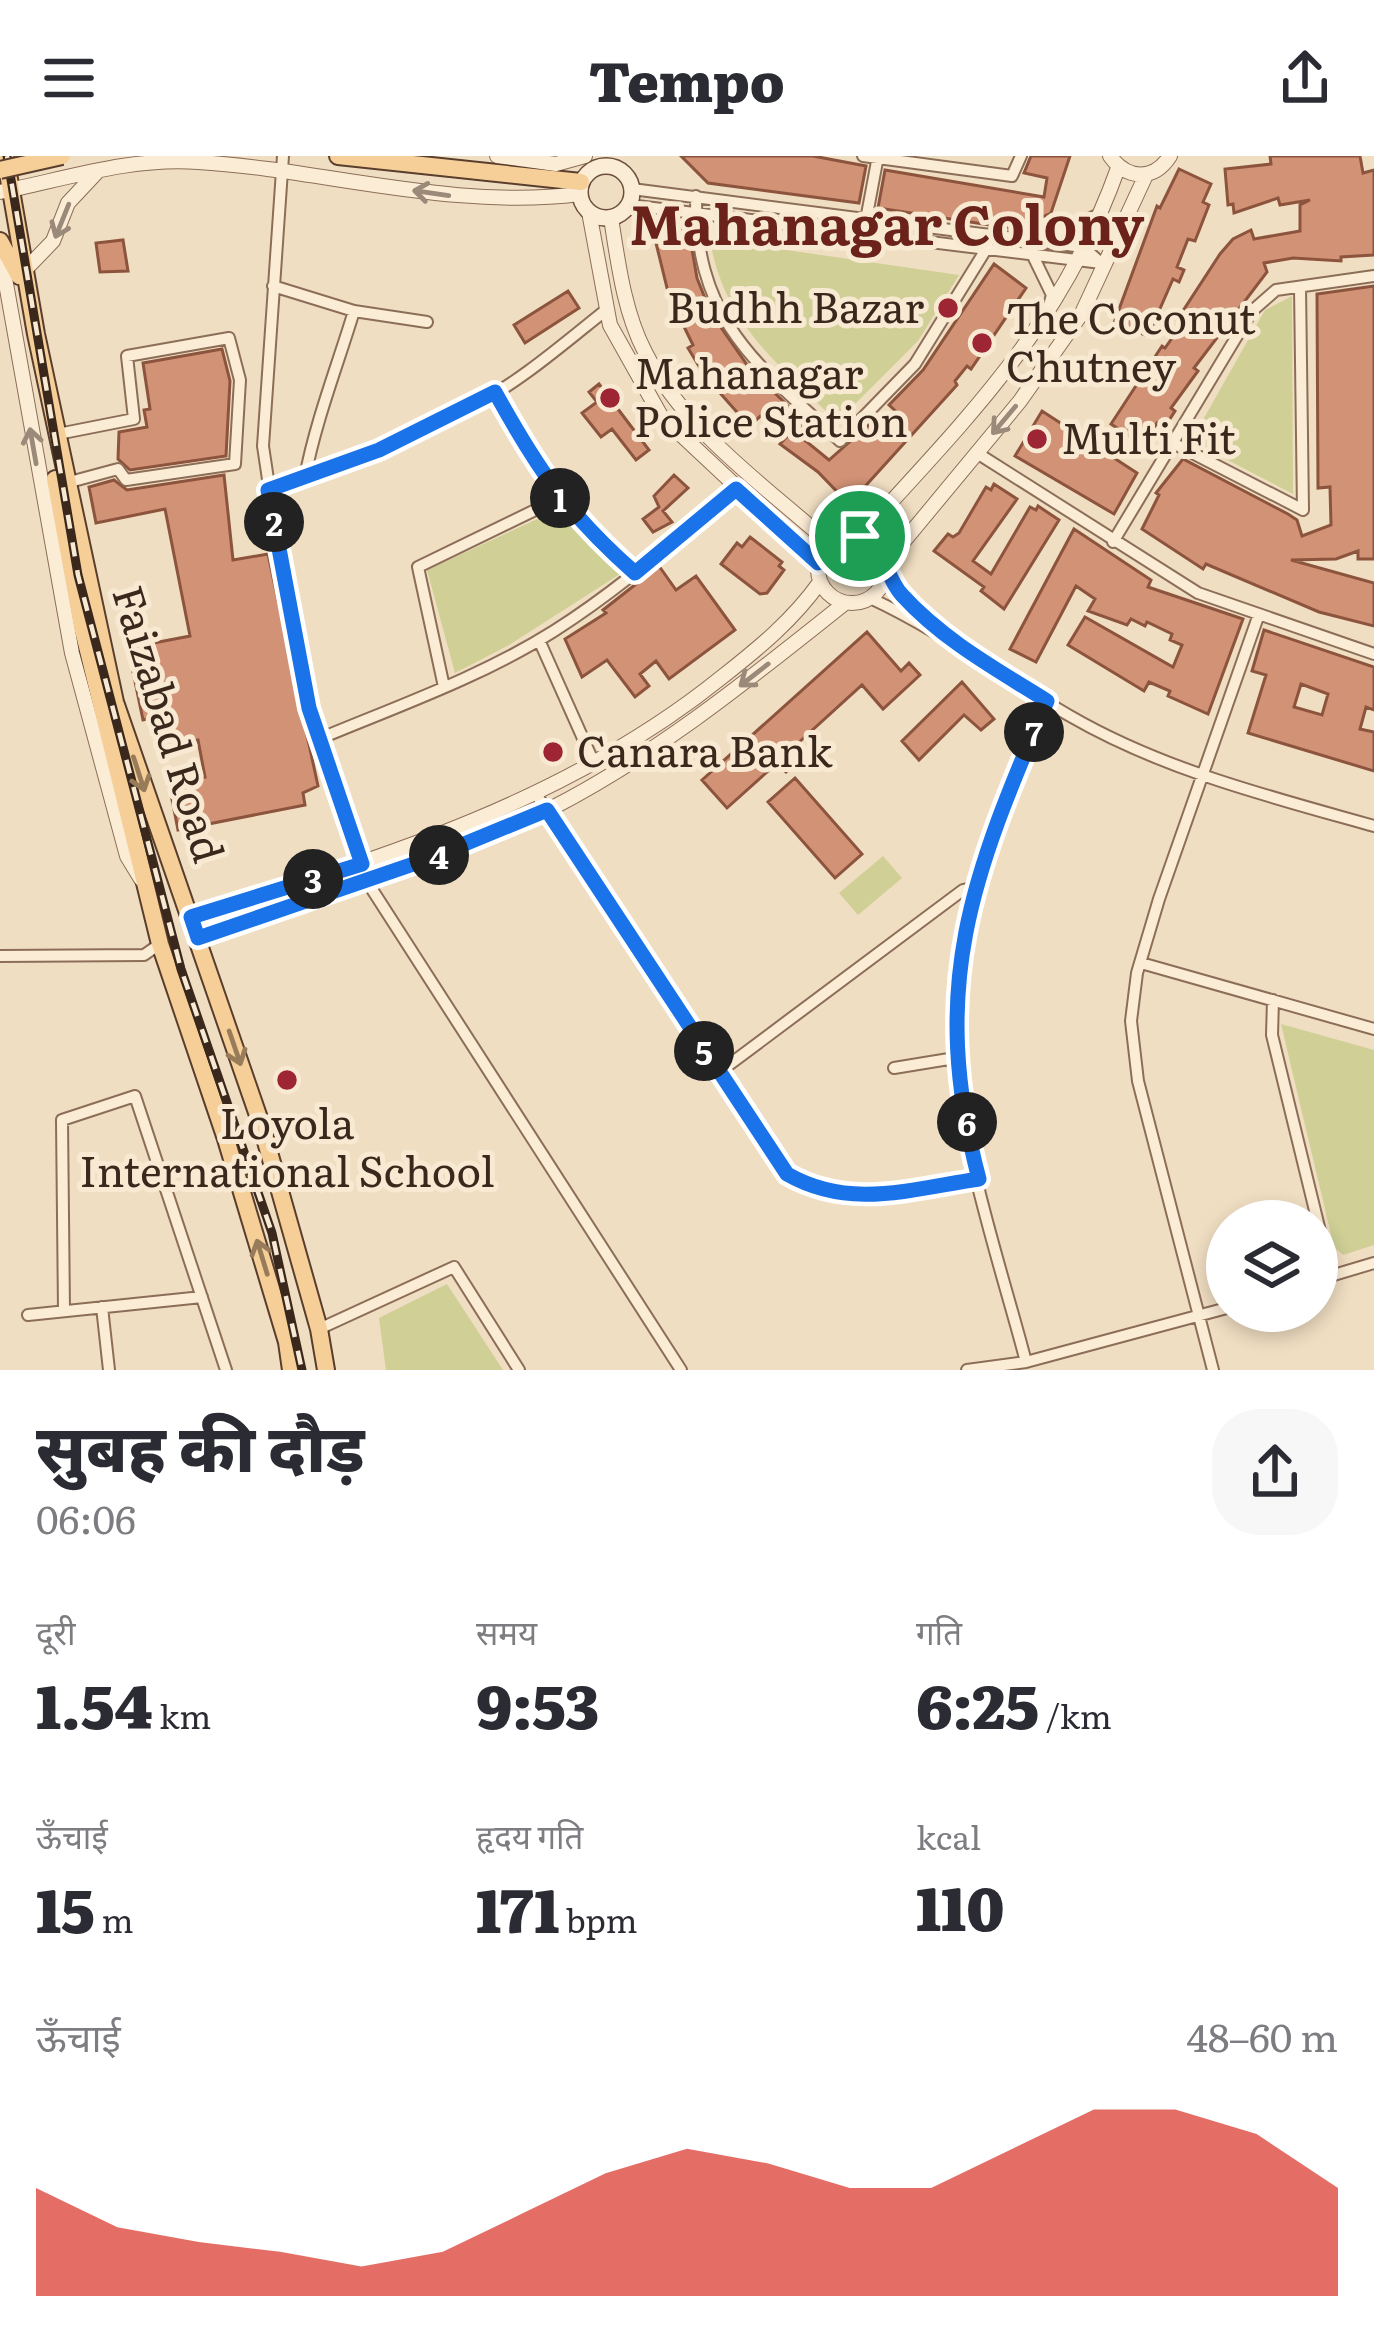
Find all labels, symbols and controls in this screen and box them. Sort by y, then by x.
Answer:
text: Tempo [589,38,785,119]
icon: menu [36,45,102,111]
icon: share [1272,45,1338,111]
one-way arrow [413,181,452,204]
district label: Mahanagar Colony [630,181,1144,262]
one-way arrow [49,201,71,238]
place label: Budhh Bazar [667,274,924,336]
place label: The Coconut Chutney [1006,285,1256,395]
marker: Budhh Bazar [935,295,961,321]
marker: The Coconut Chutney [969,330,995,356]
place label: Mahanagar Police Station [634,340,908,450]
marker: Mahanagar Police Station [597,385,623,411]
one-way arrow [991,404,1019,435]
place label: Multi Fit [1061,405,1236,467]
marker: Multi Fit [1024,426,1050,452]
one-way arrow [21,427,44,466]
pin: 1 [530,468,590,528]
text: 1 [553,473,567,522]
pin [809,485,911,587]
pin: 2 [244,492,304,552]
text: 2 [265,497,283,546]
icon: arrive [827,503,893,569]
street label: Faizabad Road [99,577,242,869]
one-way arrow [738,661,770,688]
pin: 7 [1004,702,1064,762]
text: 7 [1025,707,1043,756]
place label: Canara Bank [577,718,833,780]
marker: Canara Bank [540,739,566,765]
one-way arrow [130,755,151,792]
pin: 4 [409,825,469,885]
text: 4 [429,830,449,879]
pin: 3 [283,849,343,909]
text: 3 [304,854,322,903]
pin: 5 [674,1021,734,1081]
text: 5 [695,1026,713,1075]
one-way arrow [226,1029,247,1066]
marker: Loyola International School [274,1067,300,1093]
place label: Loyola International School [80,1090,494,1200]
pin: 6 [937,1092,997,1152]
text: 6 [957,1097,977,1146]
map controls [1206,1200,1338,1332]
button: layers [1206,1200,1338,1332]
one-way arrow [250,1239,272,1277]
text: सुबह की दौड़ [36,1394,364,1492]
button: share [1212,1409,1338,1535]
text: 06:06 [36,1488,136,1546]
text: दूरी [36,1606,76,1655]
text: समय [476,1606,537,1655]
text: गति [916,1606,962,1655]
text: 1.54 [36,1658,153,1747]
text: 9:53 [476,1658,599,1747]
text: 6:25 [916,1658,1039,1747]
text: km [153,1690,211,1739]
text: /km [1039,1690,1112,1739]
text: ऊँचाई [36,1810,108,1859]
text: हृदय गति [476,1810,583,1859]
text: kcal [916,1811,981,1860]
text: 110 [916,1860,1004,1949]
text: 15 [36,1862,95,1951]
text: 171 [476,1862,559,1951]
text: m [95,1894,134,1943]
text: bpm [559,1894,638,1943]
text: ऊँचाई [36,2006,121,2064]
text: 48–60 m [1186,2006,1338,2064]

